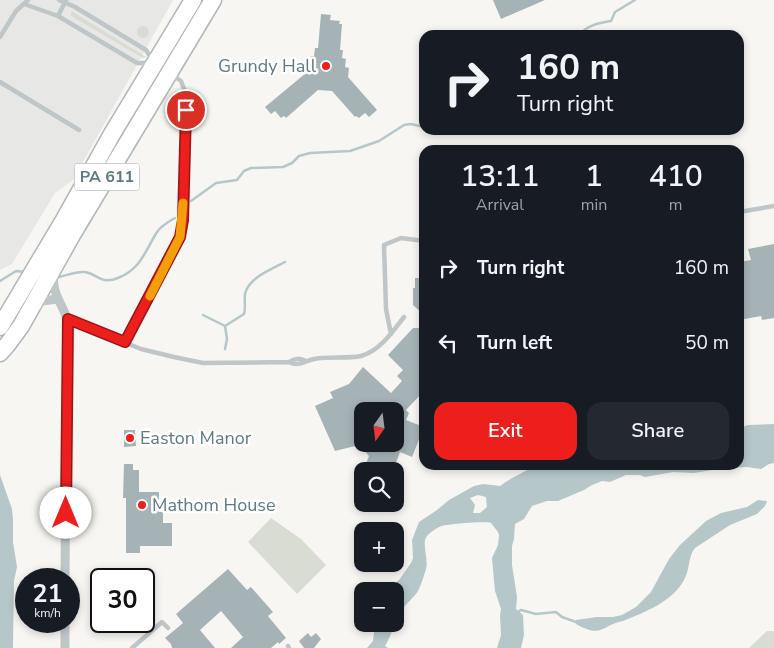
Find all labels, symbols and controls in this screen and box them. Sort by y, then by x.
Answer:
text: 160 m [517,44,620,91]
icon: right [434,50,499,115]
place label: Grundy Hall [218,54,317,78]
marker: Grundy Hall [320,60,332,72]
pin [165,89,207,131]
text: Turn right [517,89,613,119]
icon: arrive [172,96,200,124]
text: 13:11 [460,156,539,197]
text: 1 [585,156,603,197]
text: 410 [649,156,703,197]
road number: PA 611 [74,163,140,190]
text: Arrival [476,194,524,216]
text: min [581,194,607,216]
text: m [669,194,683,216]
icon: right [434,254,462,282]
text: Turn right [477,255,564,281]
text: 160 m [674,255,729,281]
icon: left [434,329,462,357]
text: Turn left [477,330,552,356]
text: 50 m [685,330,729,356]
north arrow [354,402,404,452]
map controls [354,402,404,632]
button: Exit [434,402,577,460]
button: Share [587,402,729,460]
place label: Easton Manor [140,426,252,450]
marker: Easton Manor [124,432,136,444]
button: search [354,462,404,512]
position arrow [39,486,91,538]
place label: Mathom House [152,493,276,517]
marker: Mathom House [136,499,148,511]
button: + [354,522,404,572]
speed limit sign: 30 [90,568,155,633]
text: 21 [32,577,63,611]
button: − [354,582,404,632]
text: km/h [34,605,61,621]

